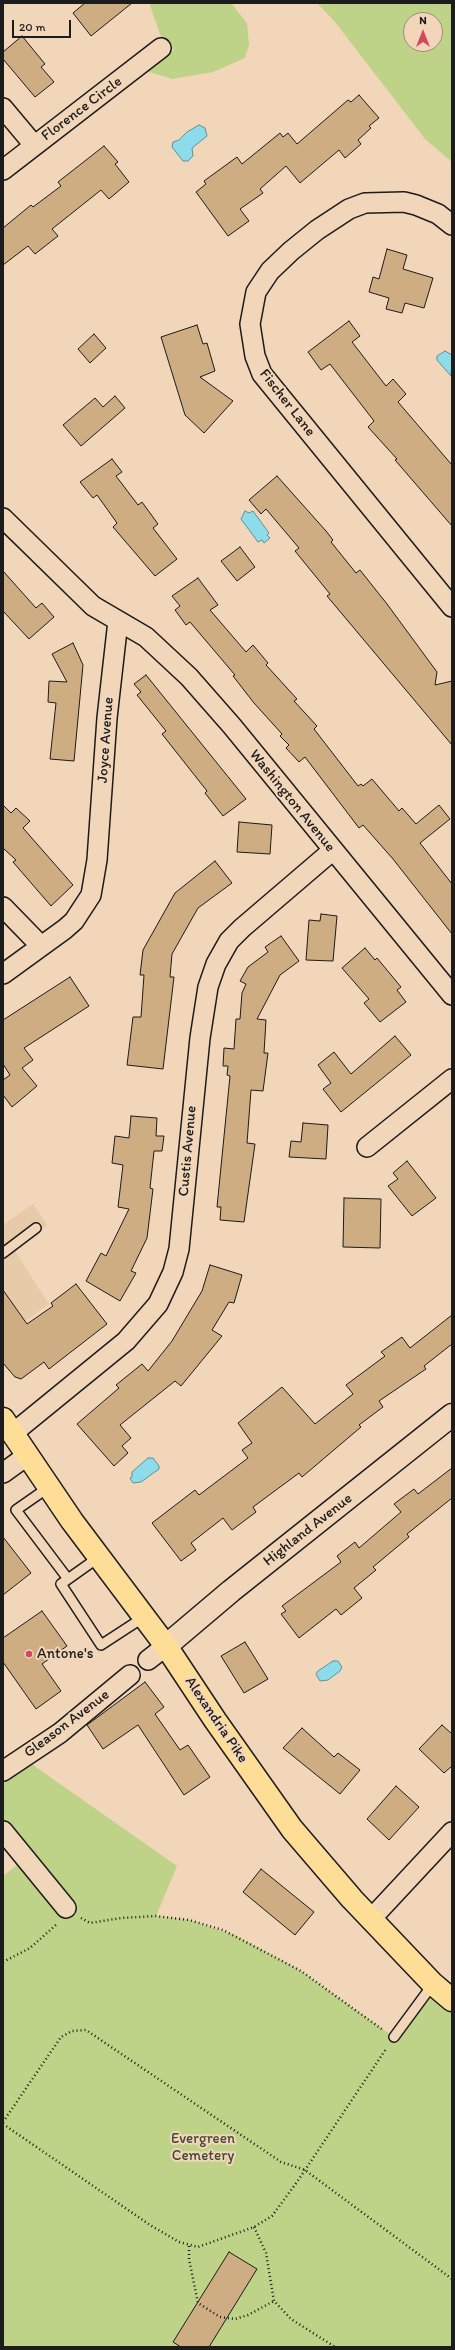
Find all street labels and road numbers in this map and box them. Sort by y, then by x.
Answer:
street label: Florence Circle [38,73,126,145]
street label: Fischer Lane [255,366,319,440]
street label: Joyce Avenue [94,696,118,784]
street label: Washington Avenue [245,746,339,856]
street label: Custis Avenue [175,1105,201,1197]
street label: Highland Avenue [260,1490,356,1570]
street label: Alexandria Pike [181,1673,251,1767]
street label: Gleason Avenue [21,1686,113,1762]

